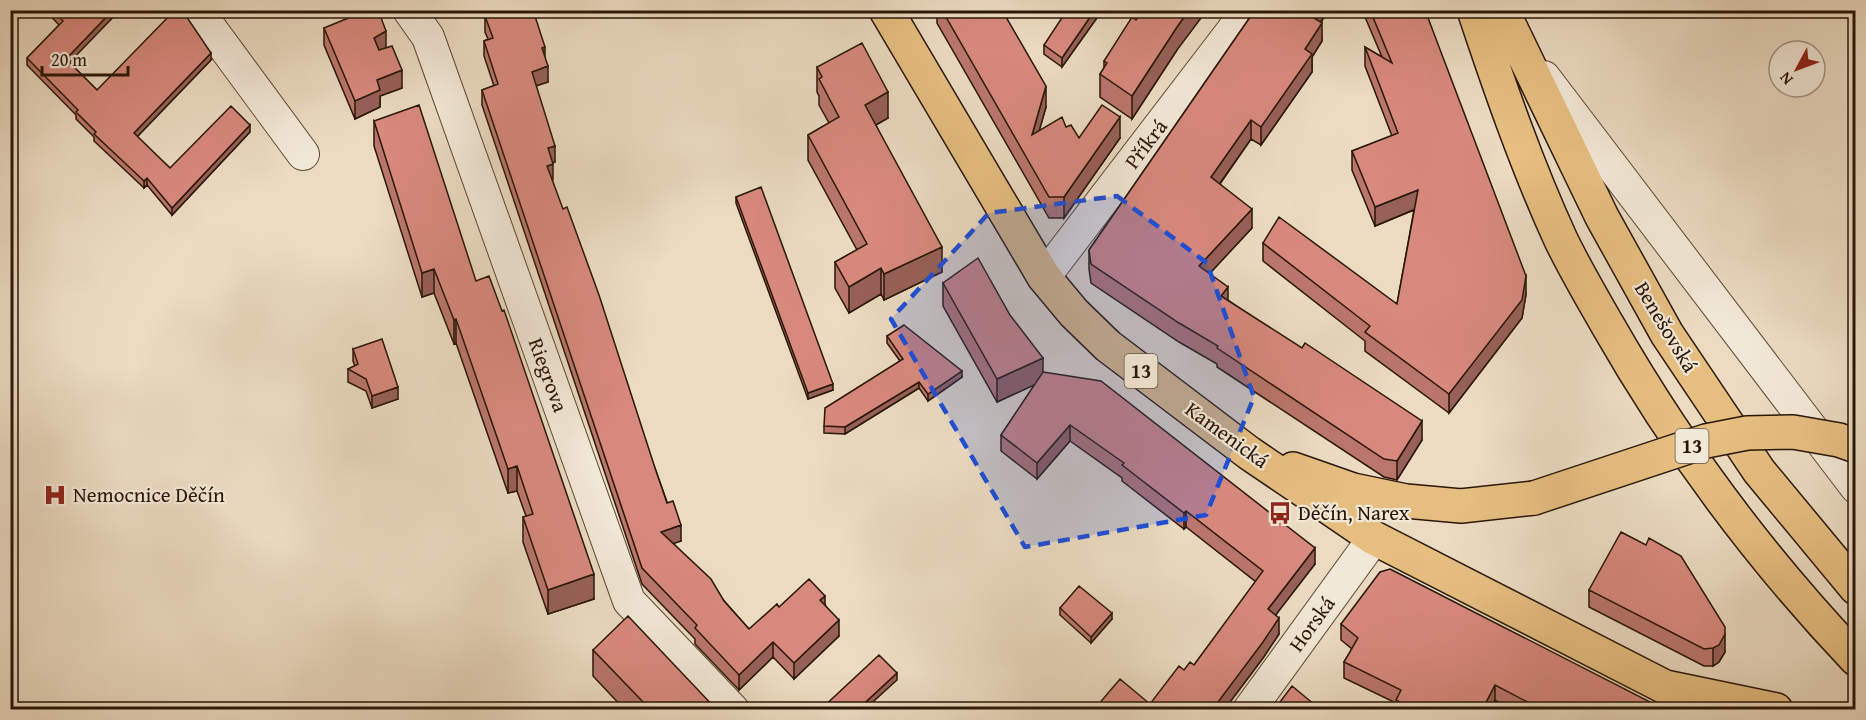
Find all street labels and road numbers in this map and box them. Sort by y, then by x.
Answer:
street label: Příkrá [1117,112,1175,175]
street label: Benešovská [1627,275,1706,378]
street label: Riegrova [521,333,576,416]
road number: 13 [1124,354,1158,388]
street label: Kamenická [1179,394,1276,476]
road number: 13 [1676,429,1708,463]
street label: Horská [1281,589,1342,658]

